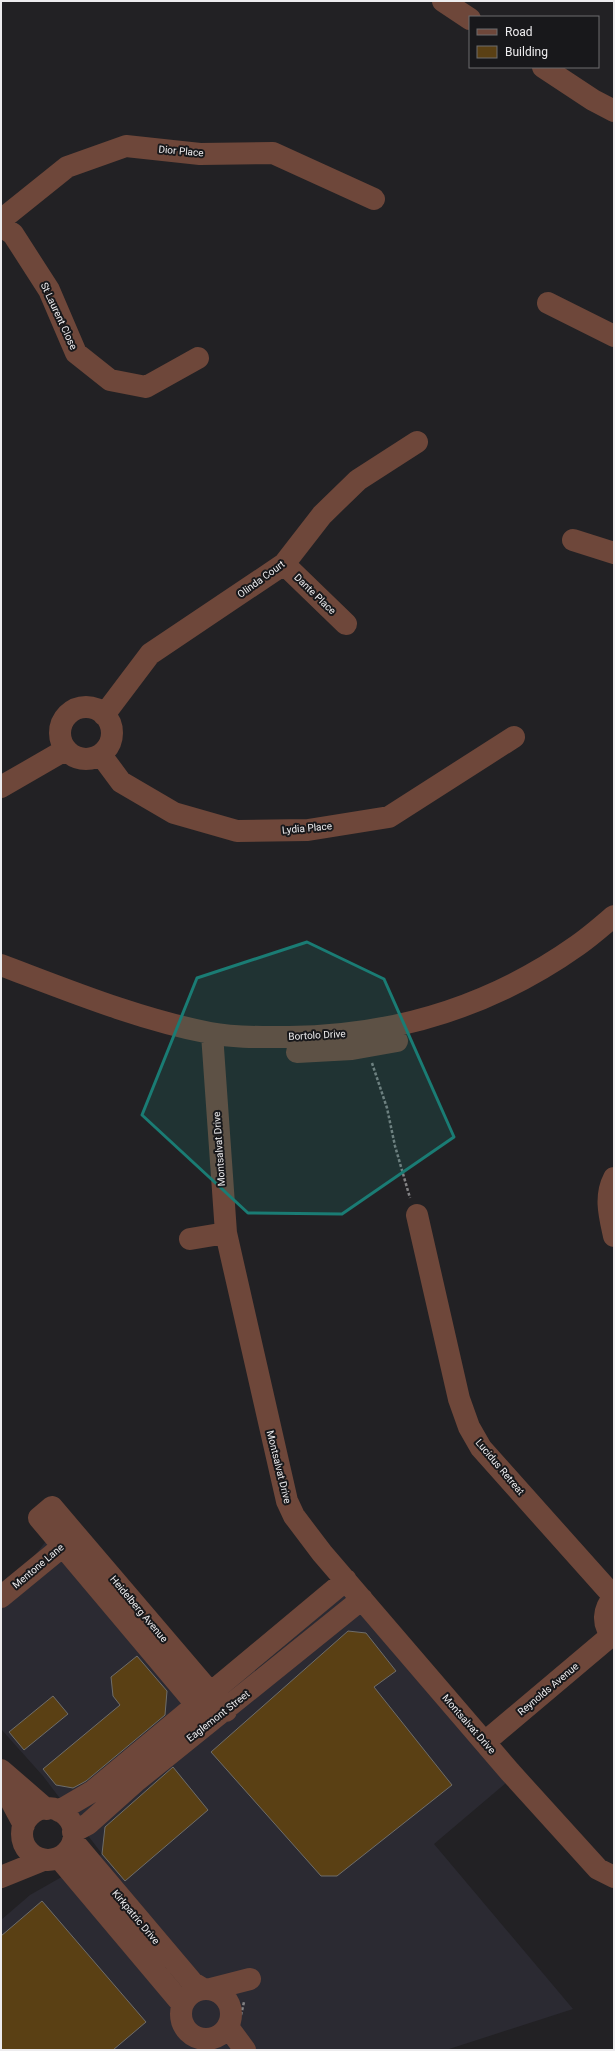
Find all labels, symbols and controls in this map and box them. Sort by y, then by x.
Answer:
legend [469,16,599,68]
text: Road [505,25,533,39]
text: Building [505,45,548,59]
street label: Dior Place [158,144,204,158]
street label: St Laurent Close [39,281,79,351]
street label: Olinda Court [235,558,287,600]
street label: Dante Place [292,572,338,616]
street label: Lydia Place [282,820,332,836]
street label: Bortolo Drive [288,1028,346,1042]
street label: Montsalvat Drive [211,1111,227,1187]
street label: Montsalvat Drive [265,1429,293,1505]
street label: Lucidus Retreat [474,1437,526,1497]
street label: Mentone Lane [10,1541,66,1591]
street label: Heidelberg Avenue [108,1574,170,1644]
street label: Reynolds Avenue [515,1660,581,1718]
street label: Eaglemont Street [184,1688,252,1744]
street label: Montsalvat Drive [440,1692,498,1756]
street label: Kirkpatric Drive [110,1888,162,1946]

